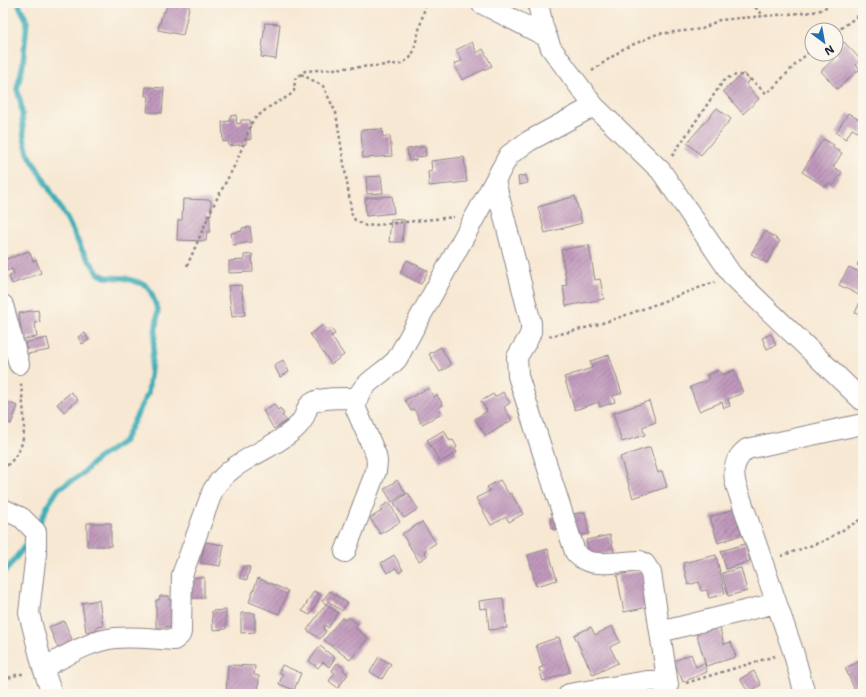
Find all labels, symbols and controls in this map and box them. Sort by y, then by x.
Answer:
north arrow [804,22,844,62]
text: N [821,41,837,59]

